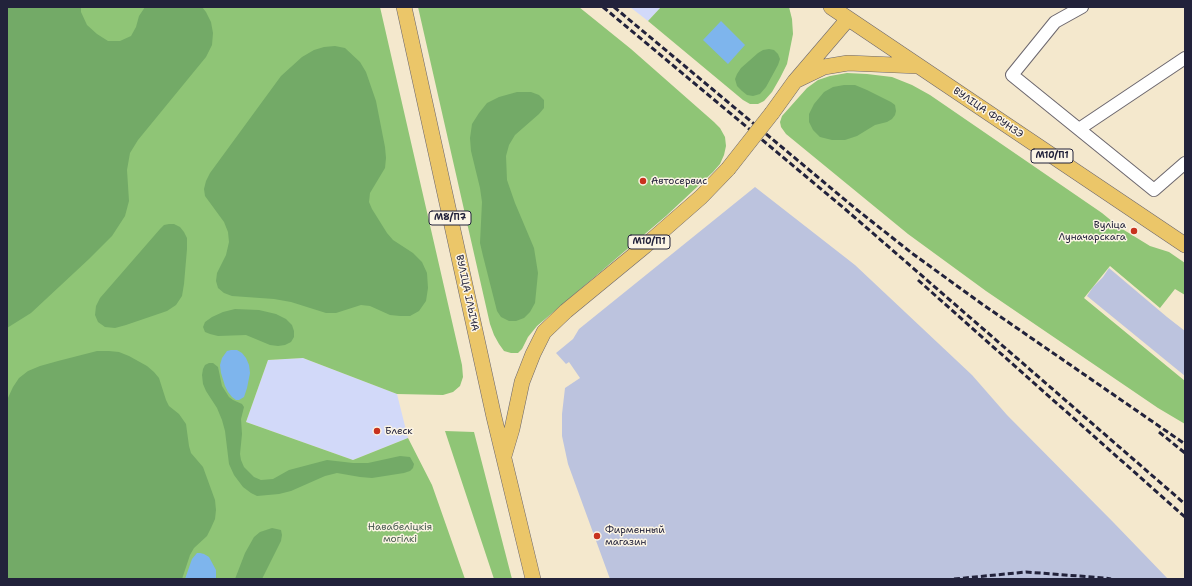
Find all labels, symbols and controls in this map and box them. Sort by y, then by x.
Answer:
street label: ВУЛІЦА ФРУНЗЭ [951,85,1025,141]
road number: М10/П1 [1031,149,1073,163]
place label: Автосервис [651,175,707,187]
marker: Автосервис [638,176,648,186]
road number: М8/П7 [429,211,471,225]
place label: Вуліца Луначарскага [1058,219,1126,242]
marker: Вуліца Луначарскага [1129,226,1139,236]
road number: М10/П1 [628,235,670,249]
street label: ВУЛІЦА ІЛЬІЧА [453,254,481,332]
place label: Блеск [385,425,413,437]
marker: Блеск [372,426,382,436]
park label: Навабеліцкія могілкі [368,521,432,544]
place label: Фирменный магазин [605,524,665,548]
marker: Фирменный магазин [592,531,602,541]

